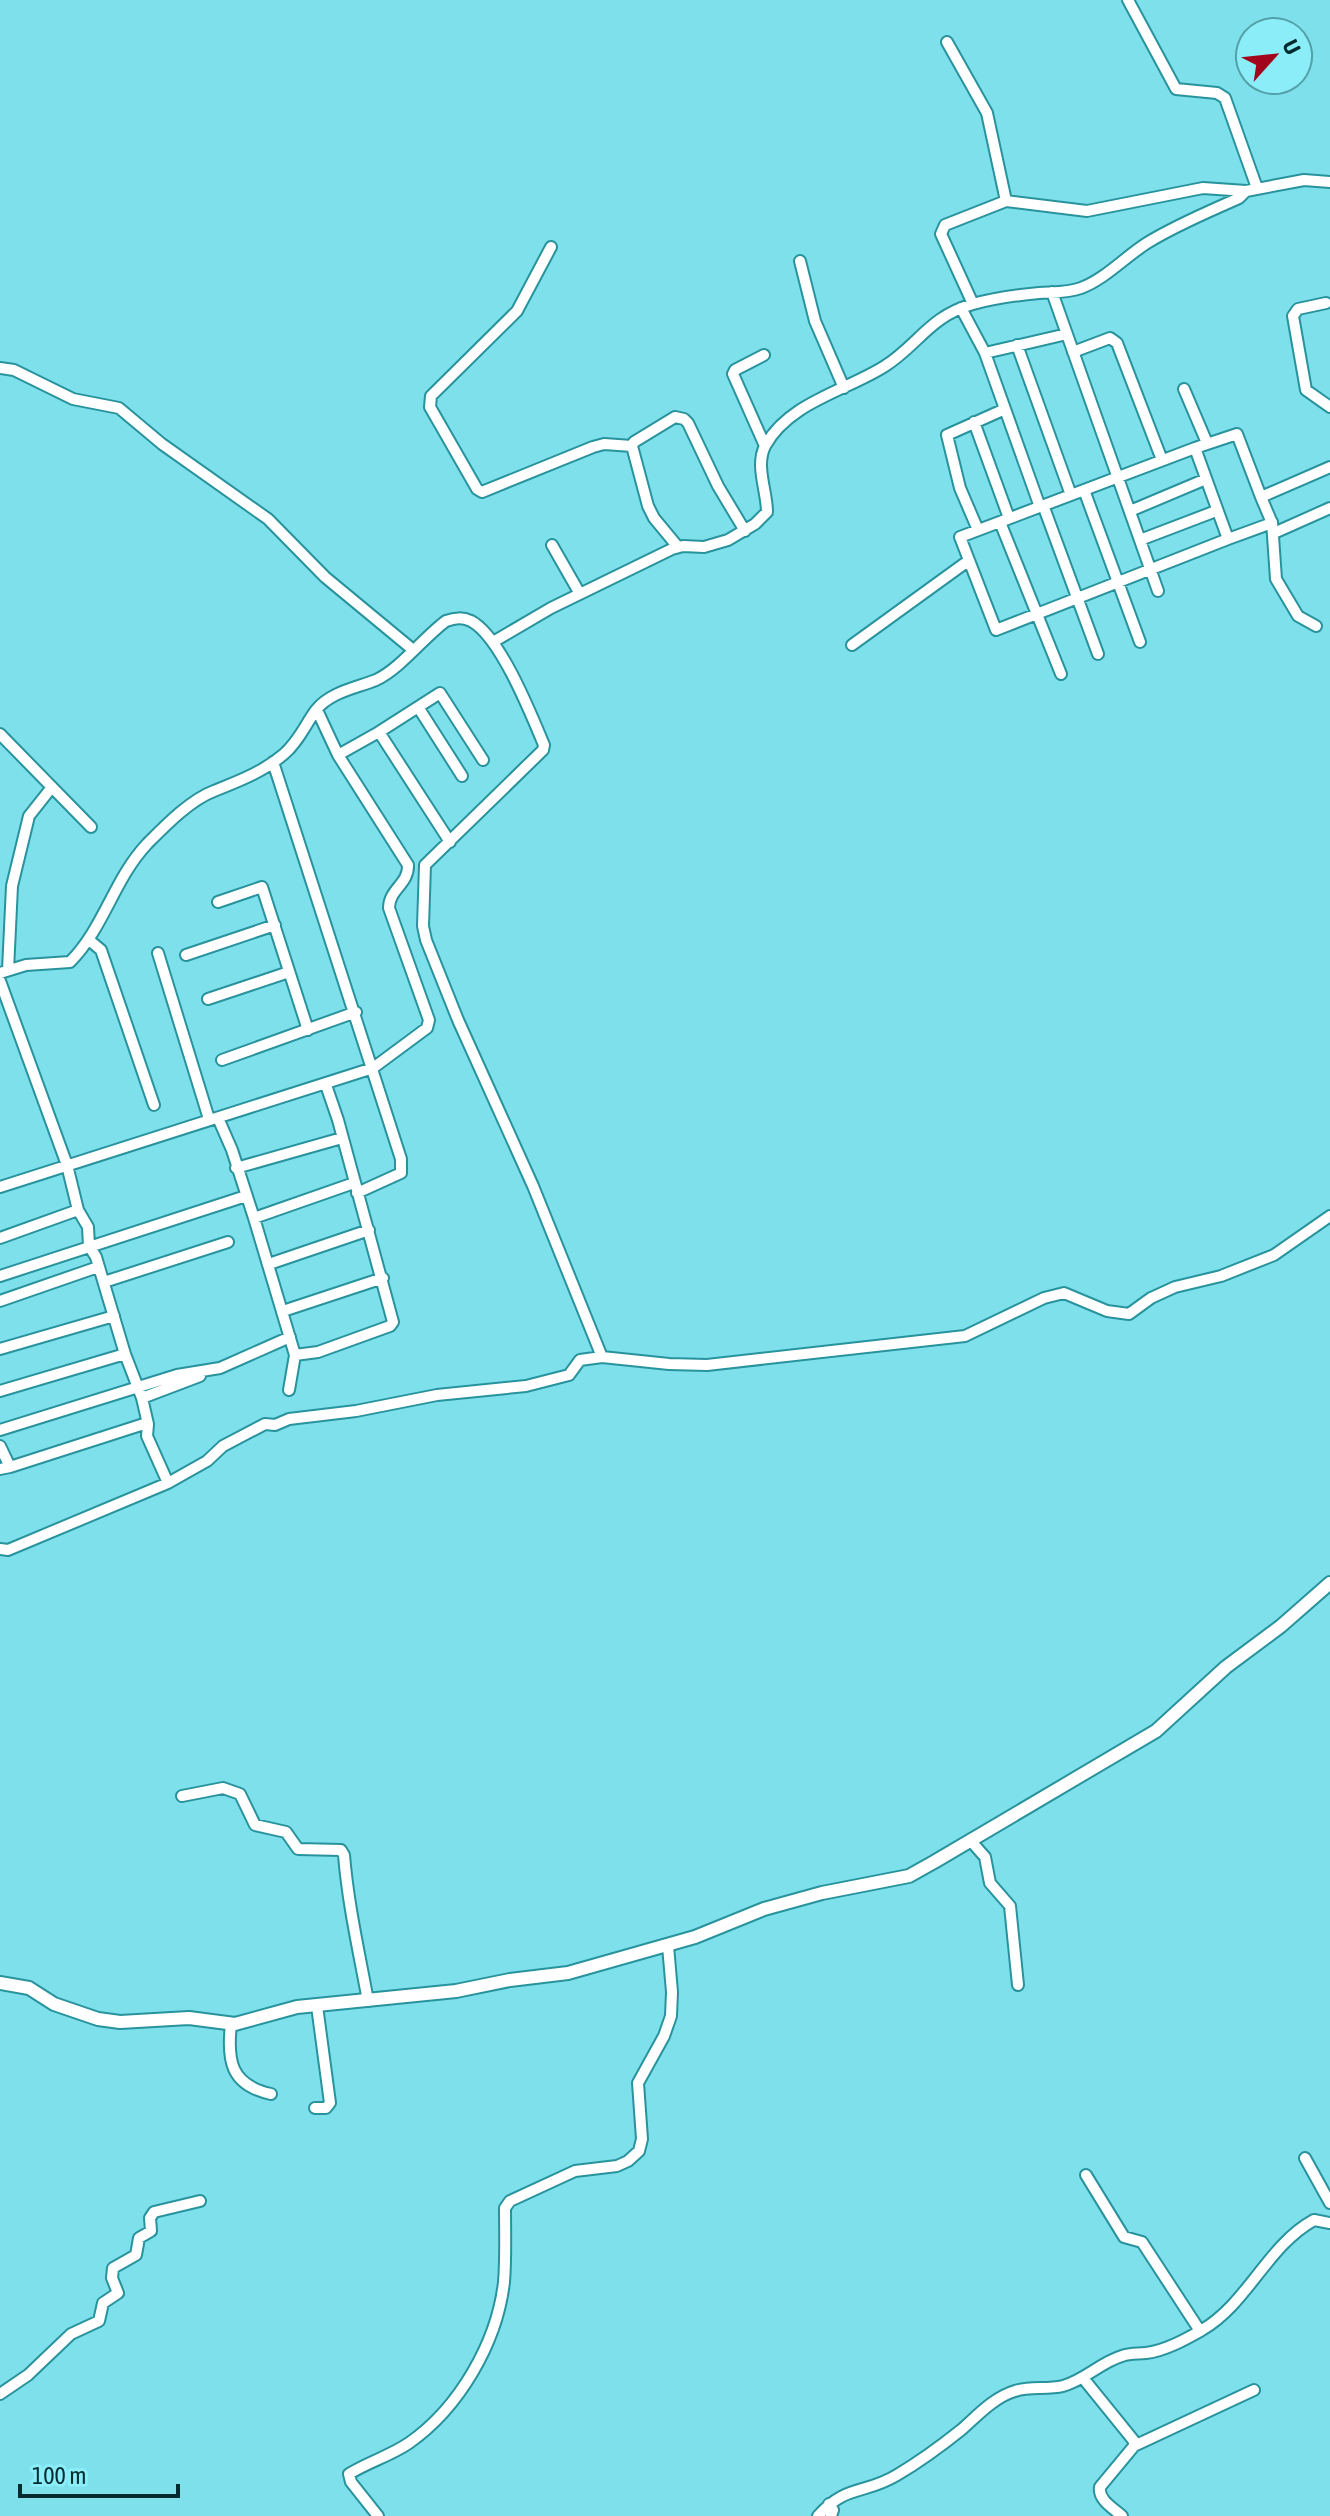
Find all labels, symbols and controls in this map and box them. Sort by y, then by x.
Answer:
north arrow [1234,16,1314,96]
text: U [1277,35,1306,59]
scale bar [20,2448,178,2498]
text: 100 m [32,2462,86,2489]

